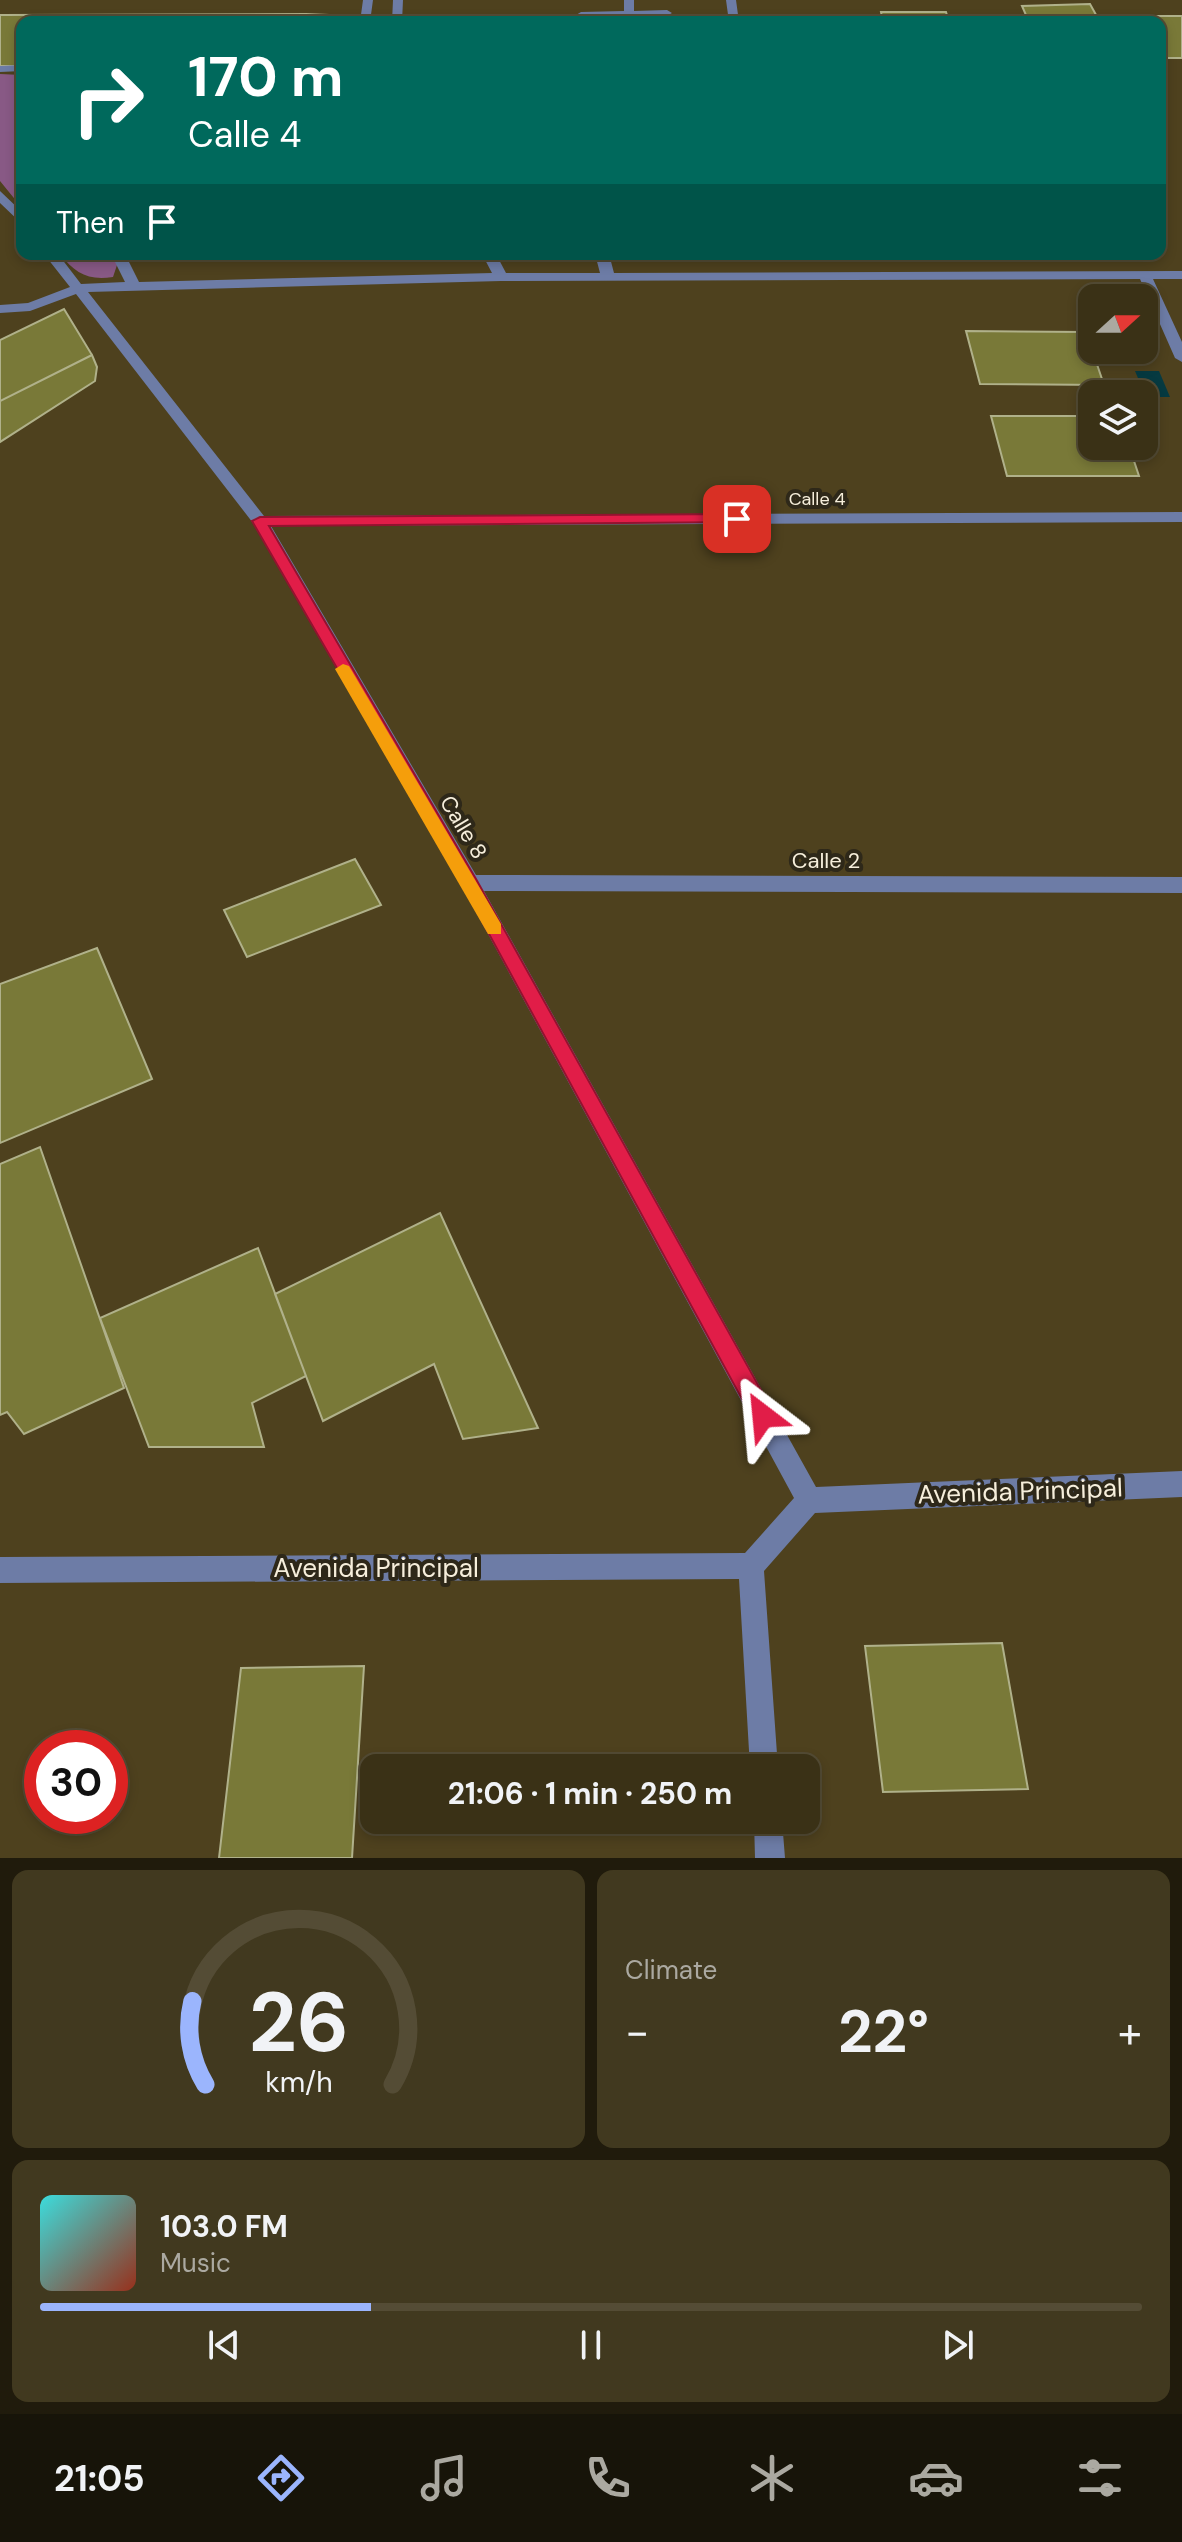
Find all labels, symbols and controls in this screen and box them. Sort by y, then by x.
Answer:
text: 170 m [188,40,343,113]
icon: right [56,48,160,152]
text: Calle 4 [188,111,301,158]
icon: arrive [140,200,184,244]
text: Then [56,203,124,242]
north arrow [1078,284,1158,364]
map controls [1078,284,1158,460]
button: layers [1078,380,1158,460]
pin [703,485,771,553]
street label: Calle 4 [789,487,845,511]
icon: arrive [715,497,759,541]
street label: Calle 8 [433,790,494,864]
street label: Calle 2 [792,846,860,875]
position arrow [721,1374,805,1458]
street label: Avenida Principal [917,1470,1123,1512]
street label: Avenida Principal [273,1551,479,1585]
speed limit sign: 30 [24,1730,128,1834]
text: 21:06 · 1 min · 250 m [448,1774,732,1813]
text: Climate [625,1953,717,1987]
text: 26 [248,1968,349,2077]
text: 22° [838,1992,929,2071]
text: − [625,2003,649,2061]
text: + [1118,2003,1142,2061]
text: km/h [265,2064,332,2101]
text: 103.0 FM [160,2207,288,2246]
text: Music [160,2246,231,2280]
icon: previous [202,2323,246,2367]
icon: pause [569,2323,613,2367]
icon: next [936,2323,980,2367]
icon: directions [253,2450,309,2506]
icon: music [416,2450,472,2506]
icon: phone [580,2450,636,2506]
icon: climate [744,2450,800,2506]
icon: car [908,2450,964,2506]
icon: filters [1072,2450,1128,2506]
text: 21:05 [54,2455,145,2502]

